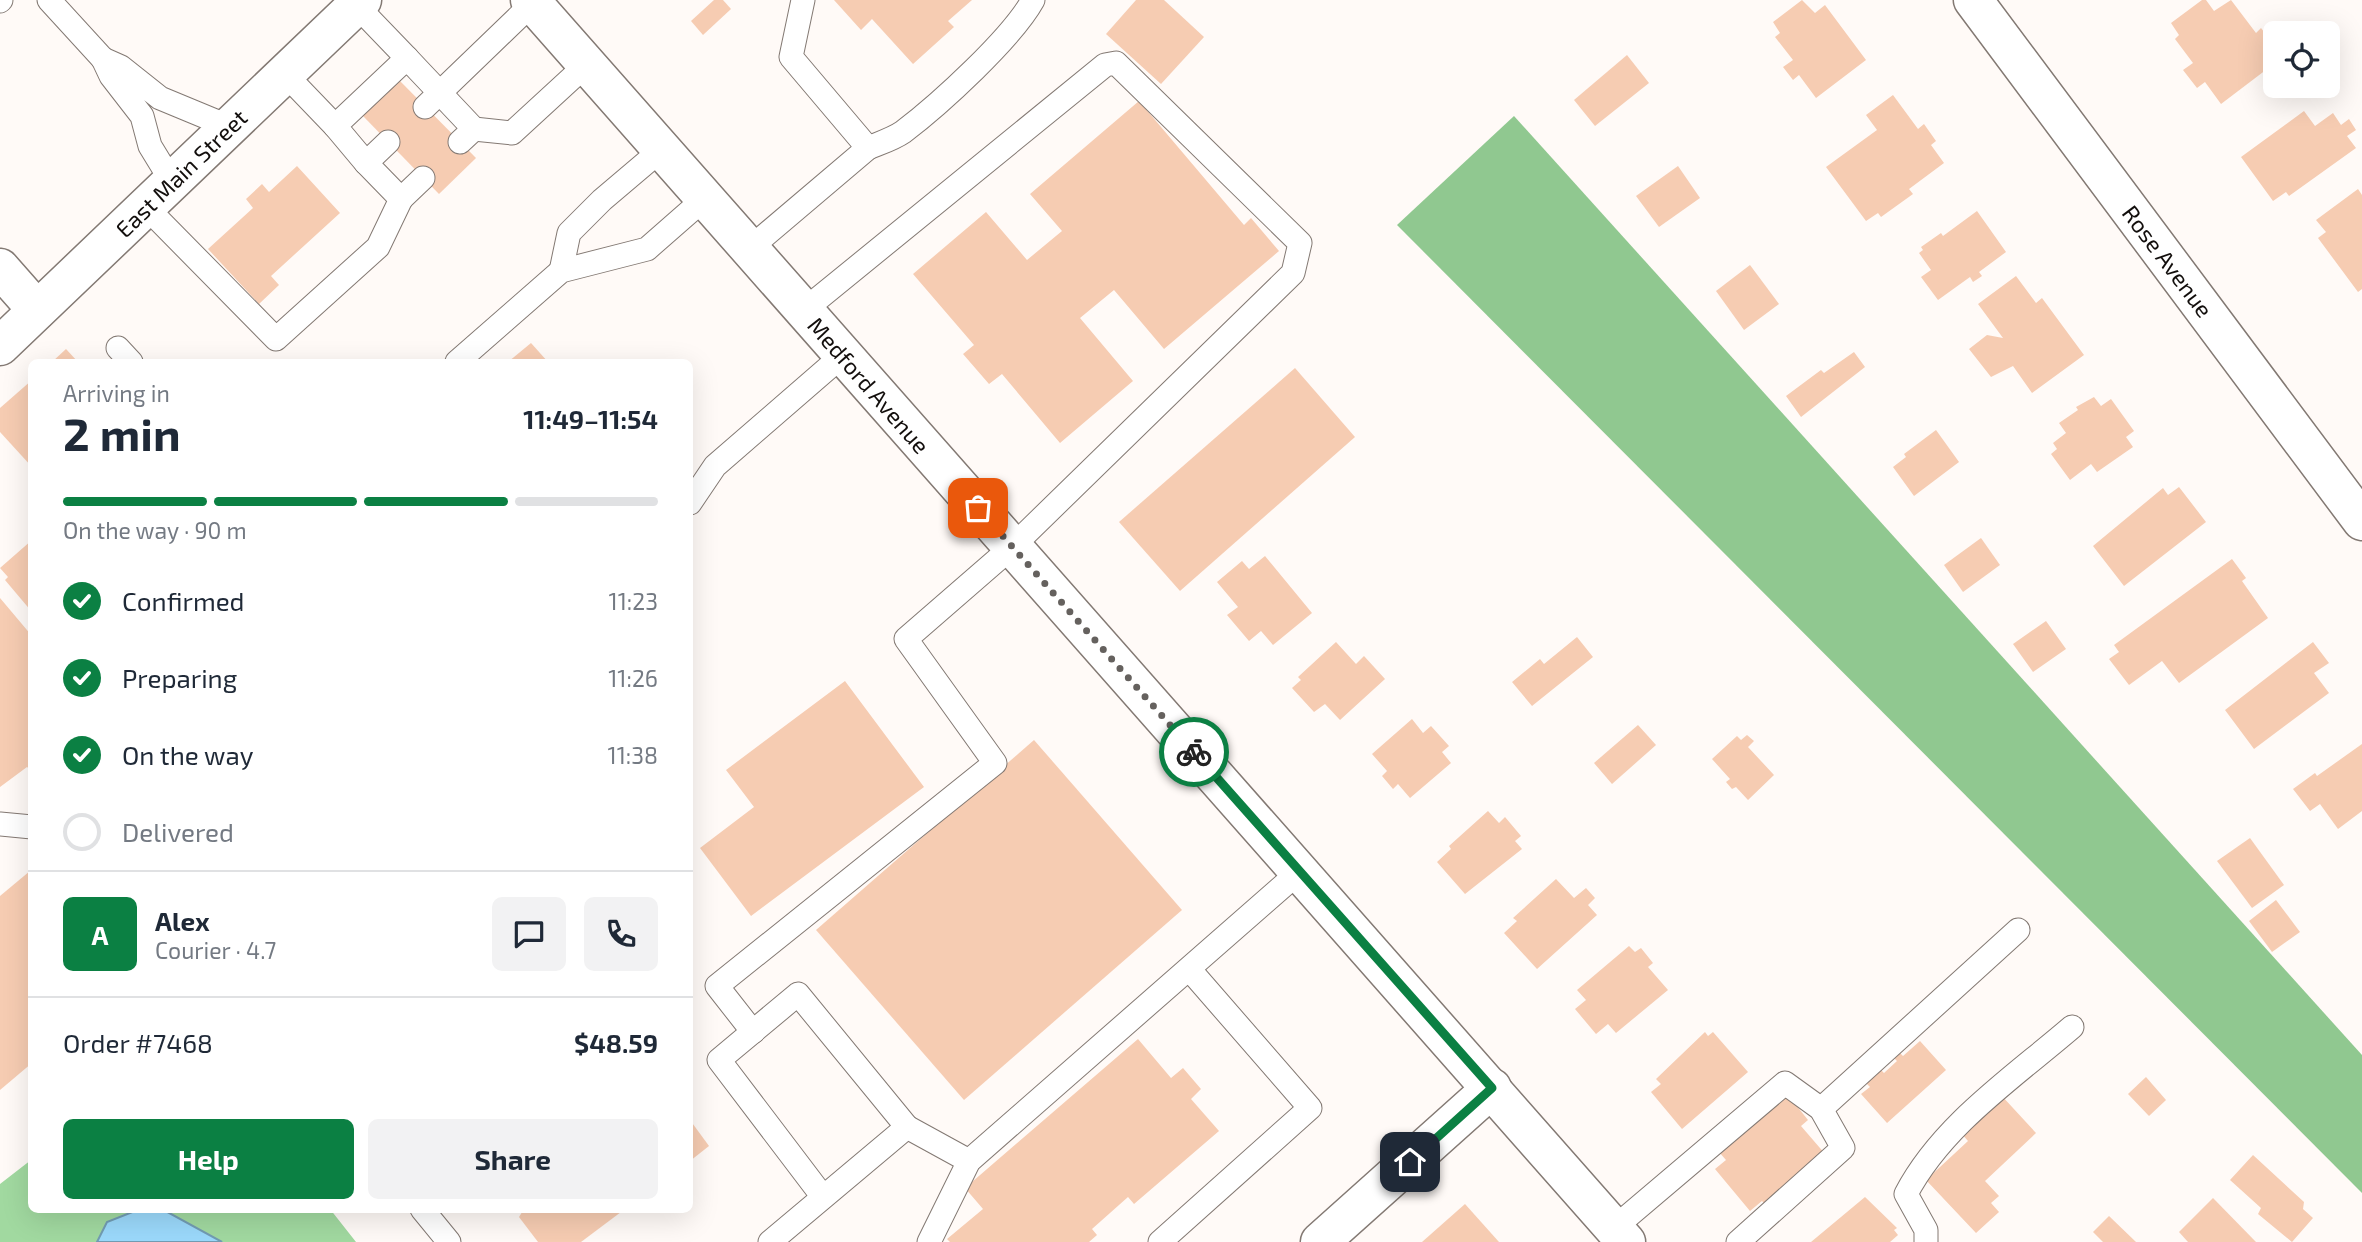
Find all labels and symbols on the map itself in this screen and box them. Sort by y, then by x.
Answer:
street label: East Main Street [109,103,253,243]
street label: Rose Avenue [2117,200,2219,322]
street label: Medford Avenue [802,311,936,459]
pin [948,478,1008,538]
courier [1159,717,1229,787]
pin [1380,1132,1440,1192]

